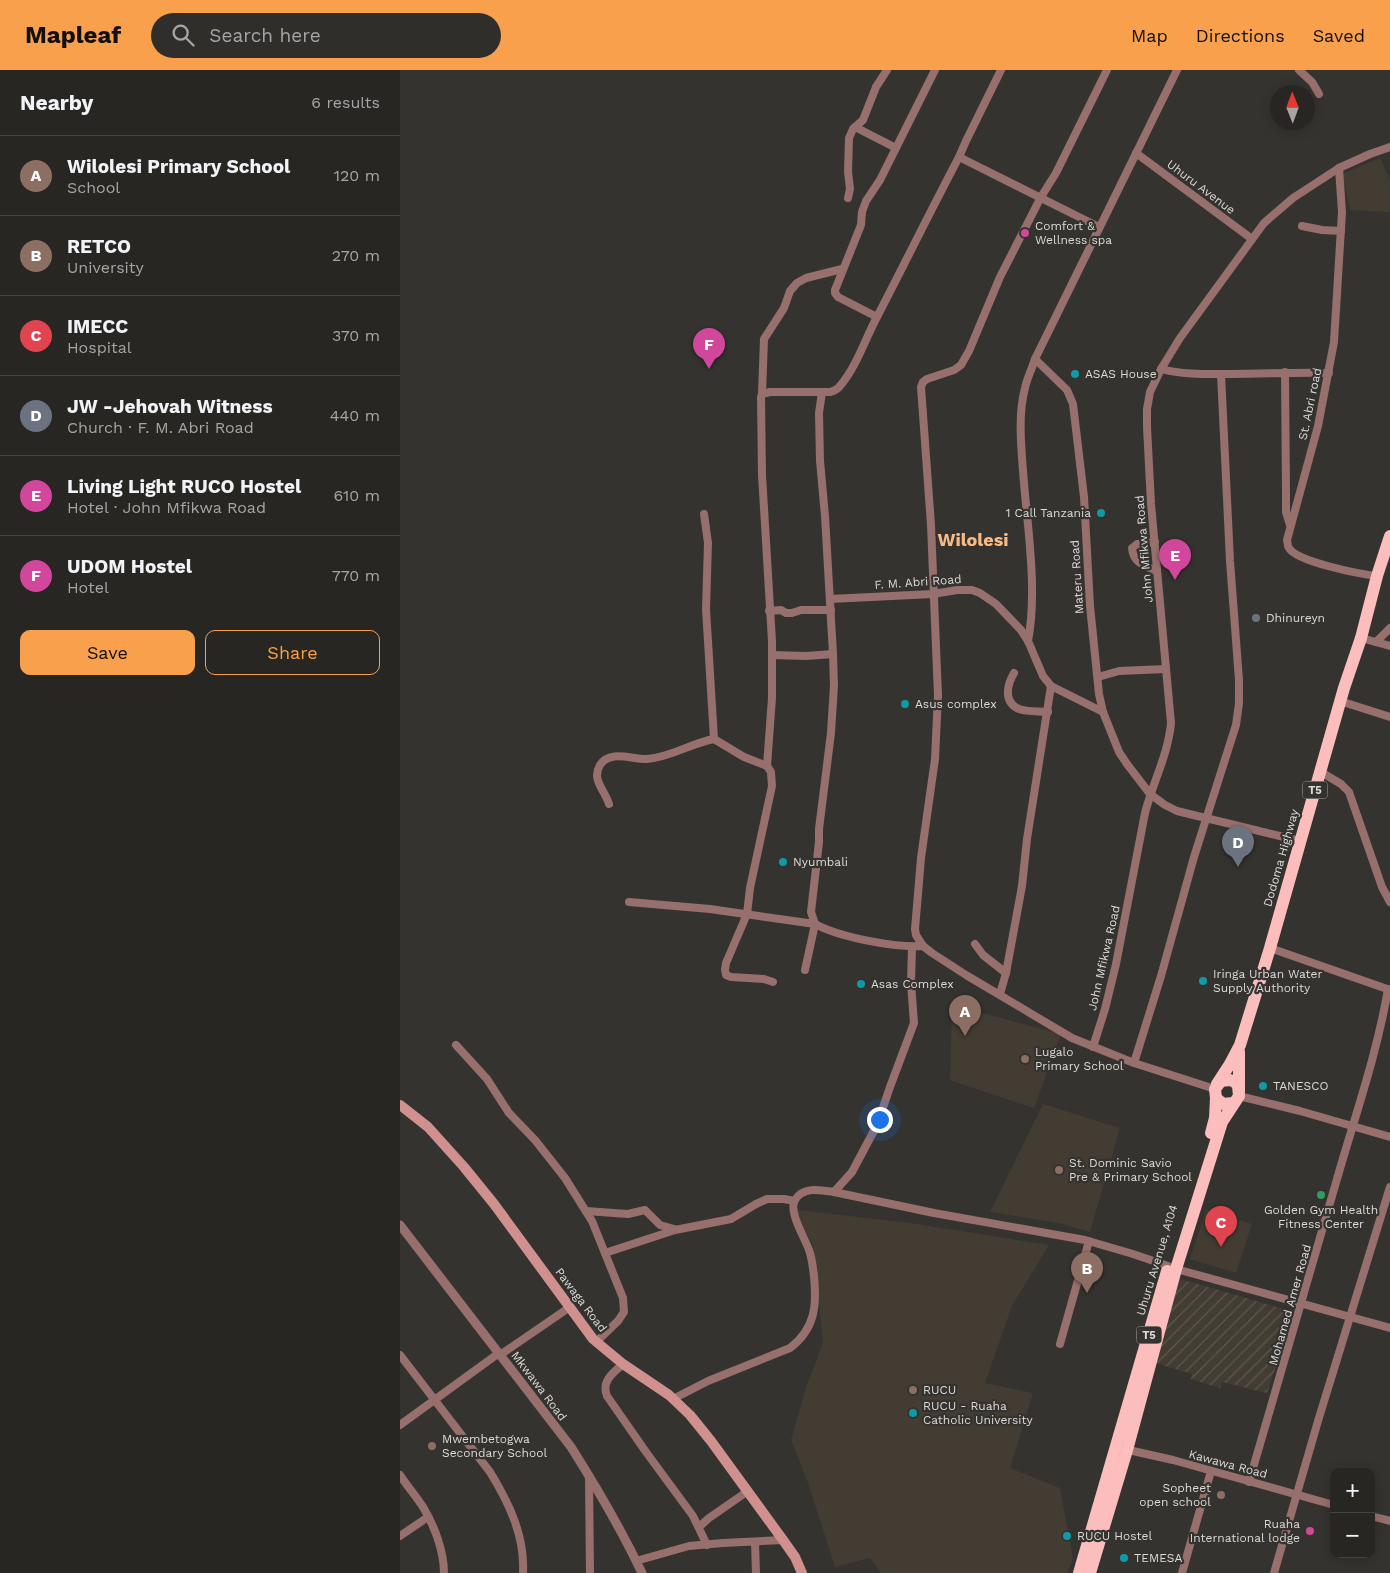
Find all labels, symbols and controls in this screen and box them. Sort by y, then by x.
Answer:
search box [151,13,501,58]
text: Mapleaf [25,21,121,49]
icon: search [169,21,197,49]
text: Search here [209,24,321,47]
text: Map [1131,25,1168,46]
text: Directions [1196,25,1285,46]
text: Saved [1313,25,1365,46]
north arrow [1270,85,1315,130]
text: Nearby [20,90,93,115]
text: 6 results [311,93,380,112]
text: Wilolesi Primary School [67,155,290,178]
street label: Uhuru Avenue [1164,157,1238,217]
text: A [31,166,41,185]
text: 120 m [334,166,380,185]
text: School [67,178,120,197]
place label: Comfort & Wellness spa [1035,219,1112,247]
marker: Comfort & Wellness spa [1019,227,1031,239]
text: RETCO [67,235,131,258]
text: B [31,246,41,265]
text: 270 m [332,246,380,265]
text: University [67,258,144,277]
text: IMECC [67,315,128,338]
text: C [31,326,41,345]
text: 370 m [332,326,380,345]
pin: F [693,328,725,369]
text: Hospital [67,338,132,357]
place label: ASAS House [1085,367,1157,381]
street label: St. Abri road [1296,367,1324,441]
marker: ASAS House [1069,368,1081,380]
text: JW -Jehovah Witness [67,395,273,418]
text: D [30,406,42,425]
text: 440 m [330,406,380,425]
text: Church · F. M. Abri Road [67,418,254,437]
text: Living Light RUCO Hostel [67,475,301,498]
text: E [31,486,41,505]
text: 610 m [333,486,380,505]
street label: John Mfikwa Road [1132,495,1156,603]
text: Hotel · John Mfikwa Road [67,498,266,517]
place label: 1 Call Tanzania [1006,506,1091,520]
marker: 1 Call Tanzania [1095,507,1107,519]
district label: Wilolesi [938,529,1009,550]
street label: Materu Road [1067,539,1087,615]
pin: E [1159,539,1191,580]
text: UDOM Hostel [67,555,192,578]
text: F [31,566,41,585]
text: 770 m [332,566,380,585]
street label: F. M. Abri Road [874,572,962,592]
text: Hotel [67,578,109,597]
place label: Dhinureyn [1266,611,1325,625]
marker: Dhinureyn [1250,612,1262,624]
button: Save [20,630,195,675]
button: Share [205,630,380,675]
place label: Asus complex [915,697,997,711]
marker: Asus complex [899,698,911,710]
road number: T5 [1302,782,1328,798]
street label: Dodoma Highway [1260,807,1302,908]
pin: D [1222,826,1254,867]
place label: Nyumbali [793,855,848,869]
marker: Nyumbali [777,856,789,868]
street label: John Mfikwa Road [1085,904,1123,1012]
place label: Iringa Urban Water Supply Authority [1213,967,1322,995]
marker: Iringa Urban Water Supply Authority [1197,975,1209,987]
place label: Asas Complex [871,977,954,991]
marker: Asas Complex [855,978,867,990]
pin: A [949,995,981,1036]
place label: Lugalo Primary School [1035,1045,1124,1073]
marker: Lugalo Primary School [1019,1053,1031,1065]
place label: TANESCO [1273,1079,1328,1093]
marker: TANESCO [1257,1080,1269,1092]
your location [867,1107,893,1133]
place label: St. Dominic Savio Pre & Primary School [1069,1156,1192,1184]
marker: St. Dominic Savio Pre & Primary School [1053,1164,1065,1176]
marker: Golden Gym Health Fitness Center [1315,1189,1327,1201]
street label: Uhuru Avenue, A104 [1133,1203,1181,1317]
place label: Golden Gym Health Fitness Center [1264,1203,1378,1231]
pin: C [1205,1206,1237,1247]
street label: Mohamed Amer Road [1266,1243,1314,1367]
pin: B [1071,1252,1103,1293]
street label: Pawaga Road [552,1265,610,1335]
road number: T5 [1136,1326,1162,1344]
street label: Mkwawa Road [508,1349,570,1423]
place label: RUCU [923,1383,956,1397]
marker: RUCU [907,1384,919,1396]
place label: RUCU - Ruaha Catholic University [923,1399,1034,1427]
marker: RUCU - Ruaha Catholic University [907,1407,919,1419]
place label: Mwembetogwa Secondary School [442,1432,547,1460]
marker: Mwembetogwa Secondary School [426,1440,438,1452]
street label: Kawawa Road [1187,1447,1269,1481]
map controls [1330,1468,1375,1558]
button: + [1330,1468,1375,1513]
place label: Sopheet open school [1139,1481,1211,1509]
marker: Sopheet open school [1215,1489,1227,1501]
button: − [1330,1513,1375,1558]
place label: Ruaha International lodge [1190,1517,1300,1545]
marker: Ruaha International lodge [1304,1525,1316,1537]
place label: RUCU Hostel [1077,1529,1152,1543]
marker: RUCU Hostel [1061,1530,1073,1542]
place label: TEMESA [1134,1551,1182,1565]
marker: TEMESA [1118,1552,1130,1564]

